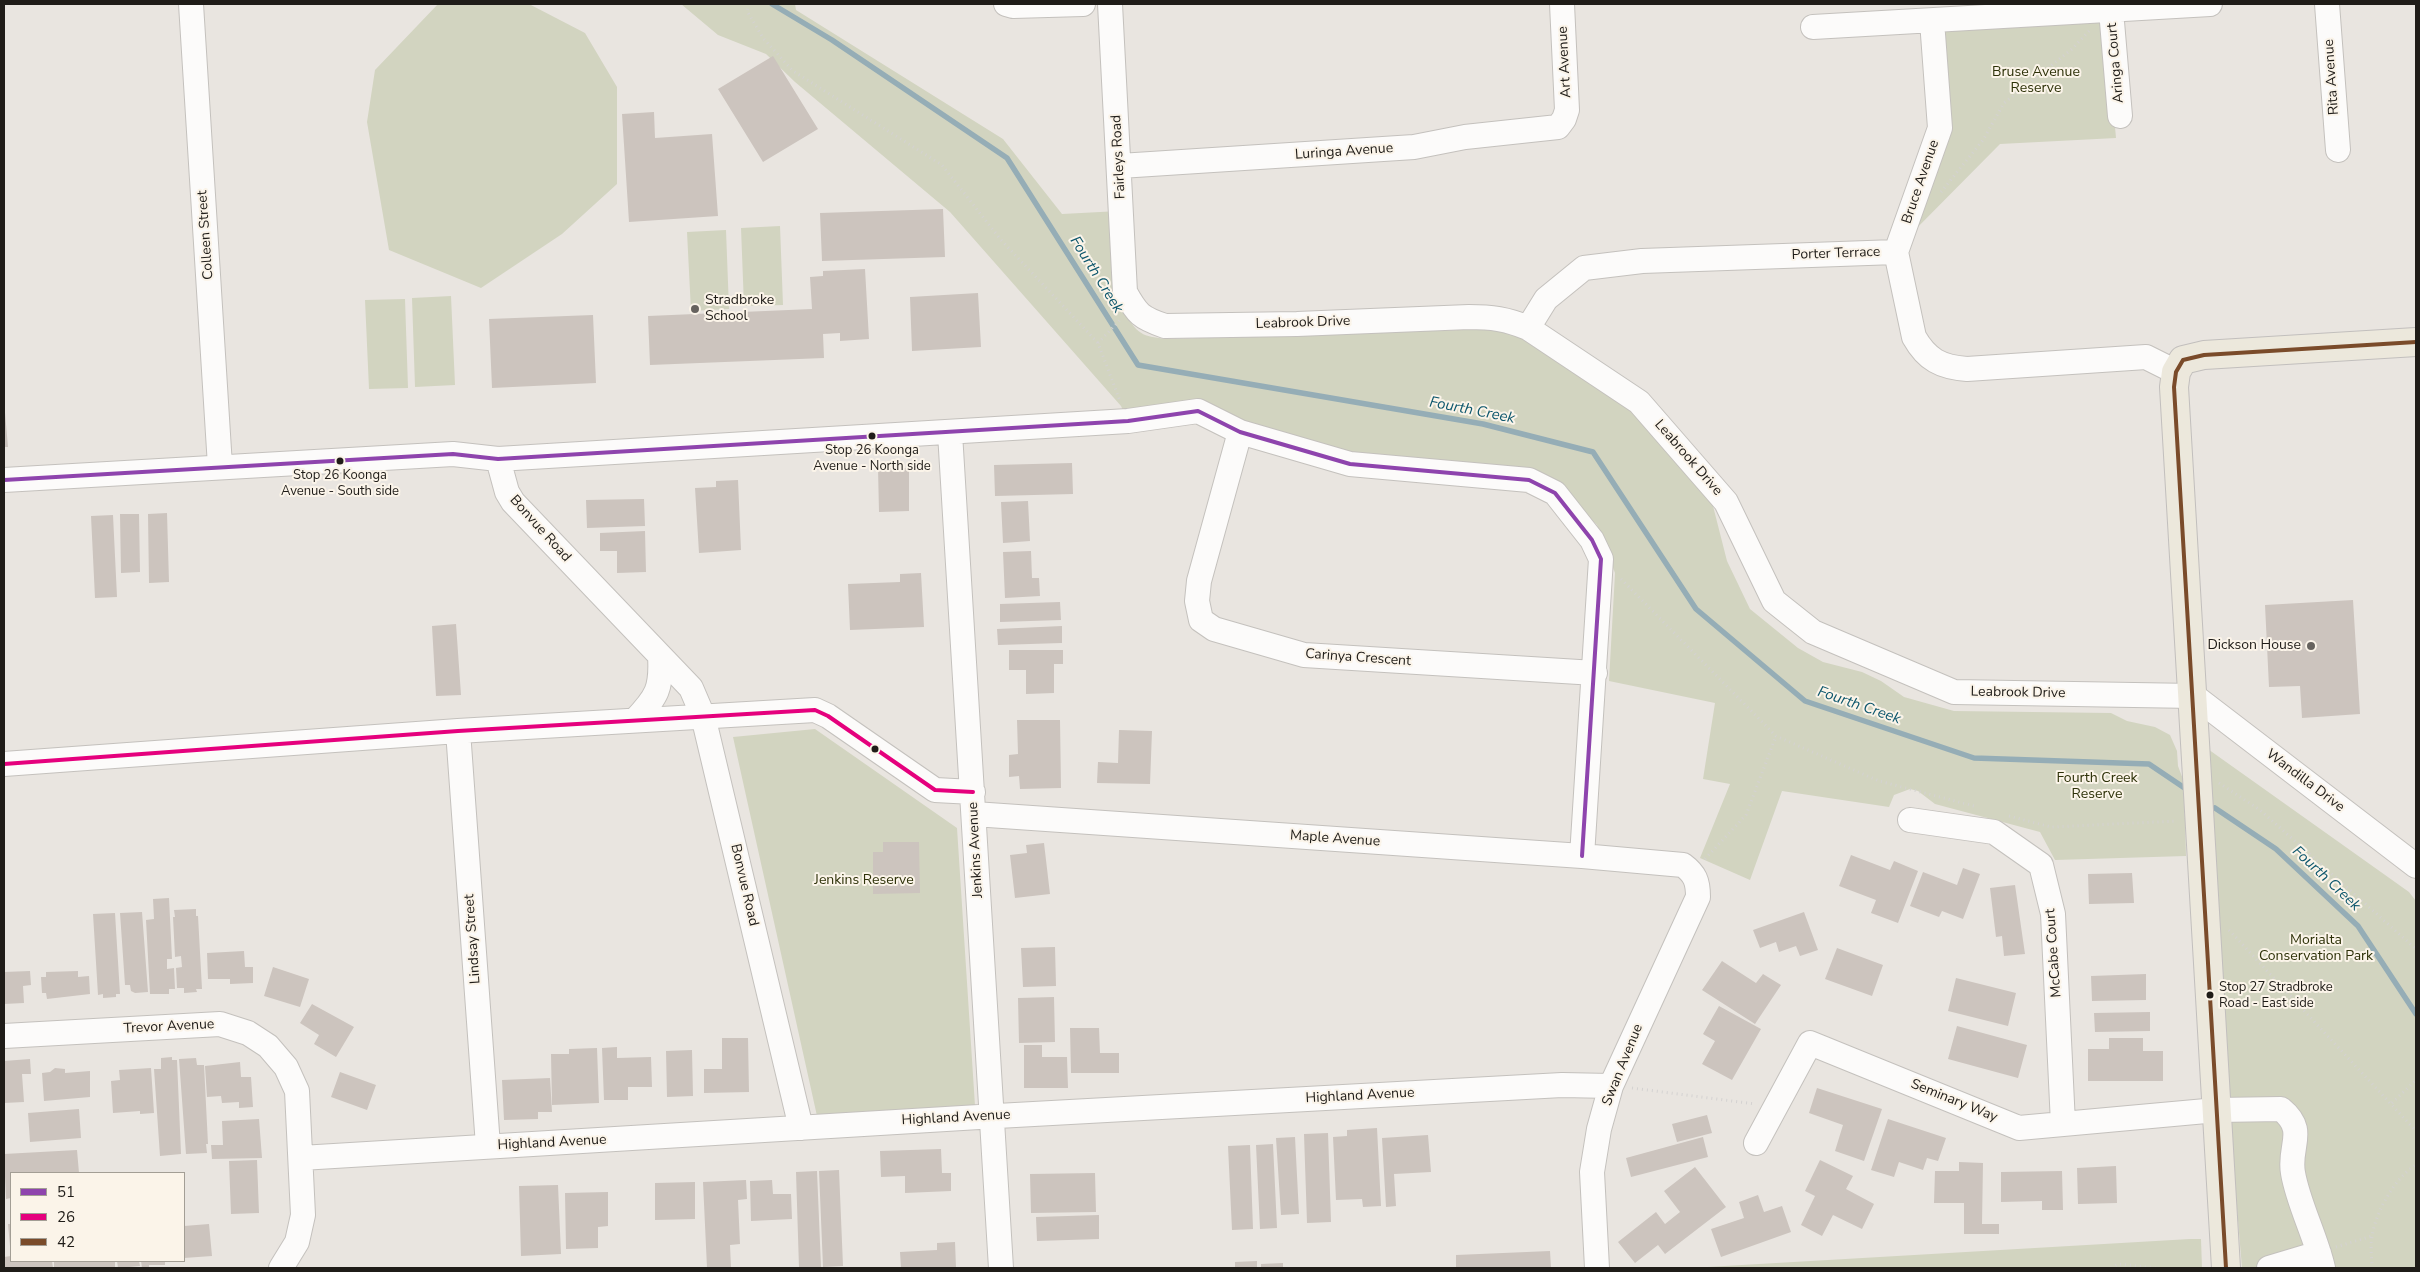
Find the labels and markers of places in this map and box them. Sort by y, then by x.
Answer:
place label: Stradbroke School [705,293,774,326]
marker: Stradbroke School [689,303,701,315]
marker: Stop 26 Koonga Avenue - North side [867,431,877,441]
place label: Stop 26 Koonga Avenue - North side [813,443,931,474]
marker: Stop 26 Koonga Avenue - South side [335,456,345,466]
place label: Stop 26 Koonga Avenue - South side [281,468,399,499]
place label: Dickson House [2207,638,2301,654]
marker: Dickson House [2305,640,2317,652]
unlabelled marker [870,744,880,754]
place label: Stop 27 Stradbroke Road - East side [2219,980,2333,1011]
marker: Stop 27 Stradbroke Road - East side [2205,990,2215,1000]

